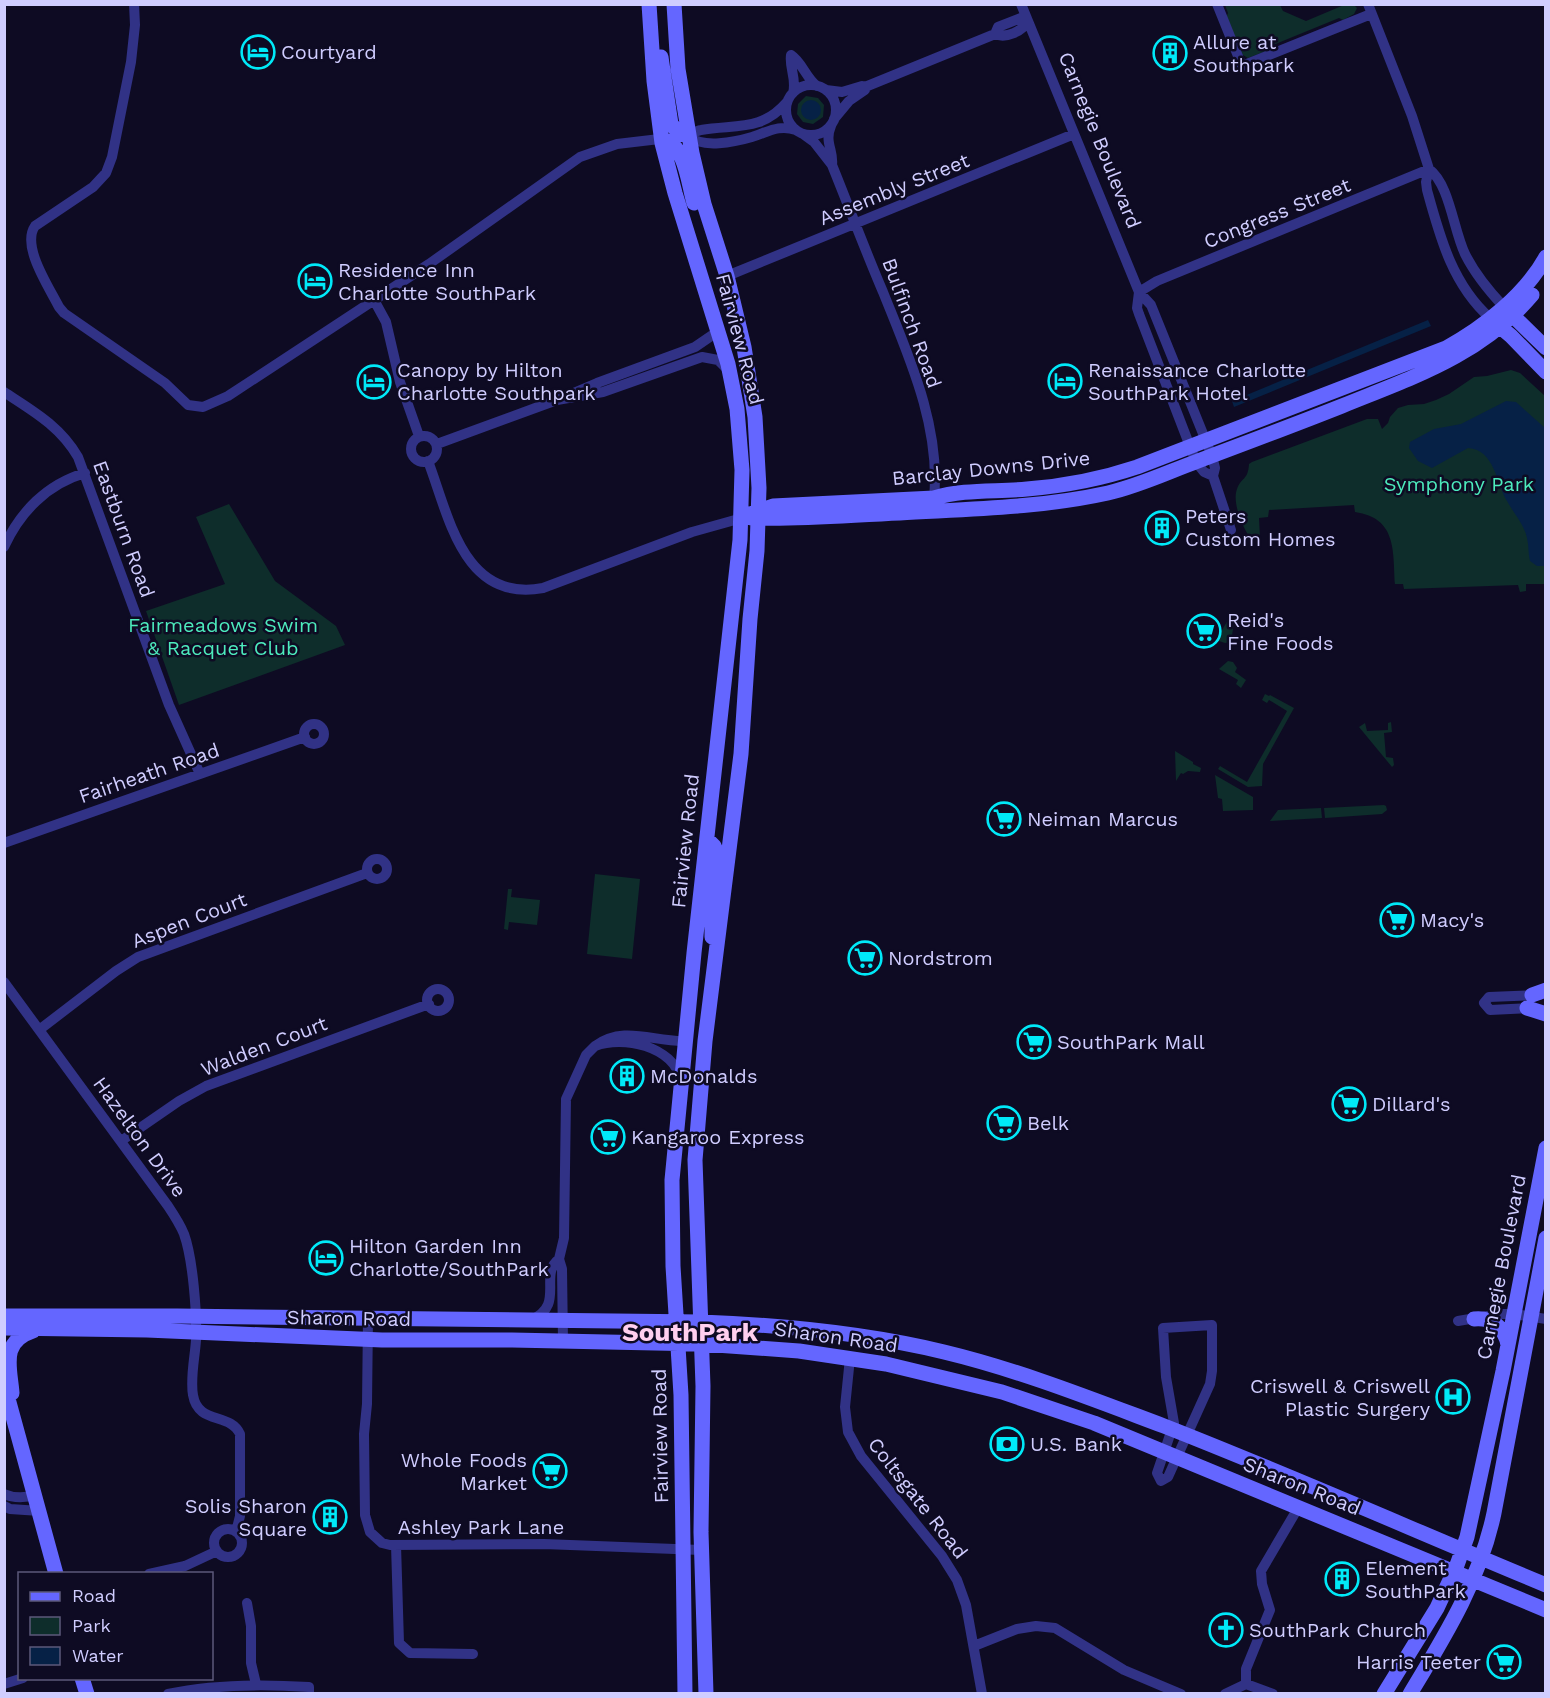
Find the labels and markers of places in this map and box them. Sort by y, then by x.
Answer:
place label: Allure at Southpark [1193,30,1294,77]
hotel icon: Courtyard [240,34,276,70]
building icon: Allure at Southpark [1152,35,1188,71]
place label: Courtyard [281,40,377,64]
place label: Residence Inn Charlotte SouthPark [338,258,536,305]
hotel icon: Residence Inn Charlotte SouthPark [297,263,333,299]
place label: Canopy by Hilton Charlotte Southpark [397,358,596,405]
place label: Renaissance Charlotte SouthPark Hotel [1088,358,1306,405]
hotel icon: Renaissance Charlotte SouthPark Hotel [1047,363,1083,399]
hotel icon: Canopy by Hilton Charlotte Southpark [356,364,392,400]
place label: Peters Custom Homes [1185,504,1336,551]
building icon: Peters Custom Homes [1144,510,1180,546]
place label: Reid's Fine Foods [1227,608,1333,655]
supermarket icon: Reid's Fine Foods [1186,613,1222,649]
supermarket icon: Neiman Marcus [986,801,1022,837]
place label: Neiman Marcus [1027,807,1178,831]
supermarket icon: Macy's [1379,902,1415,938]
place label: Macy's [1420,908,1484,932]
supermarket icon: Nordstrom [847,940,883,976]
place label: Nordstrom [888,946,993,970]
supermarket icon: SouthPark Mall [1016,1024,1052,1060]
place label: SouthPark Mall [1057,1030,1205,1054]
building icon: McDonalds [609,1058,645,1094]
place label: McDonalds [650,1064,757,1088]
supermarket icon: Dillard's [1331,1086,1367,1122]
place label: Dillard's [1372,1092,1451,1116]
supermarket icon: Belk [986,1105,1022,1141]
place label: Belk [1027,1111,1069,1135]
supermarket icon: Kangaroo Express [590,1119,626,1155]
place label: Kangaroo Express [631,1125,805,1149]
place label: Hilton Garden Inn Charlotte/SouthPark [349,1234,549,1281]
hotel icon: Hilton Garden Inn Charlotte/SouthPark [308,1240,344,1276]
place label: Criswell & Criswell Plastic Surgery [1250,1374,1431,1421]
hospital icon: Criswell & Criswell Plastic Surgery [1435,1379,1471,1415]
bank icon: U.S. Bank [989,1426,1025,1462]
place label: U.S. Bank [1030,1432,1122,1456]
place label: Whole Foods Market [401,1448,528,1495]
supermarket icon: Whole Foods Market [532,1453,568,1489]
place label: Solis Sharon Square [185,1494,307,1541]
building icon: Solis Sharon Square [312,1499,348,1535]
place label: Element SouthPark [1365,1556,1466,1603]
building icon: Element SouthPark [1324,1561,1360,1597]
church icon: SouthPark Church [1208,1612,1244,1648]
place label: SouthPark Church [1249,1618,1426,1642]
supermarket icon: Harris Teeter [1486,1644,1522,1680]
place label: Harris Teeter [1356,1650,1481,1674]

